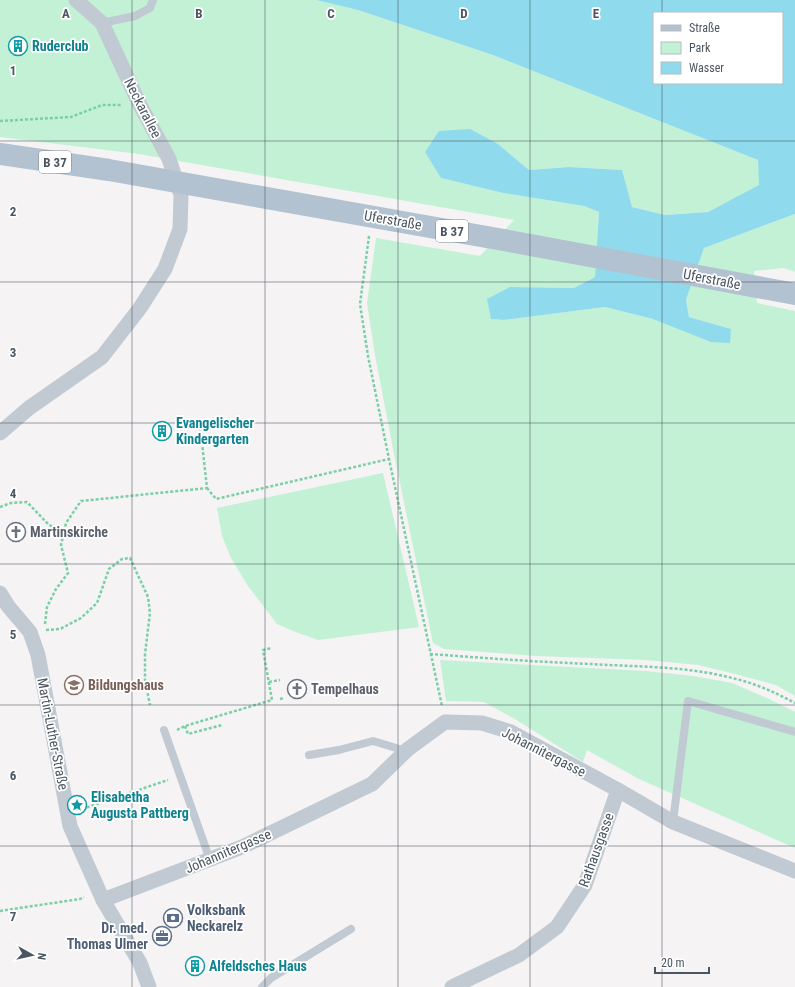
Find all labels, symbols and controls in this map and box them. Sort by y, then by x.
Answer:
text: A [62,6,70,21]
text: B [195,6,203,21]
text: C [327,6,335,21]
text: D [460,6,468,21]
text: E [593,6,600,21]
legend [653,12,783,84]
text: Straße [689,21,720,35]
building icon: Ruderclub [7,35,29,57]
place label: Ruderclub [32,38,89,54]
text: Park [689,41,711,55]
text: Wasser [689,61,724,75]
text: 1 [10,63,16,78]
street label: Neckarallee [121,75,165,141]
road number: B 37 [39,151,71,173]
text: 2 [10,204,17,219]
street label: Uferstraße [363,207,423,233]
road number: B 37 [436,220,468,242]
street label: Uferstraße [682,266,742,292]
text: 3 [10,345,16,360]
place label: Evangelischer Kindergarten [176,415,255,447]
building icon: Evangelischer Kindergarten [151,420,173,442]
text: 4 [10,486,17,501]
church icon: Martinskirche [5,521,27,543]
place label: Martinskirche [30,524,108,540]
text: 5 [10,627,17,642]
school or university icon: Bildungshaus [63,674,85,696]
street label: Martin-Luther-Straße [34,677,72,792]
place label: Bildungshaus [88,677,164,693]
church icon: Tempelhaus [286,678,308,700]
place label: Tempelhaus [311,681,379,697]
street label: Johannitergasse [499,724,589,780]
text: 6 [10,768,17,783]
place label: Elisabetha Augusta Pattberg [91,789,189,821]
place icon: Elisabetha Augusta Pattberg [66,794,88,816]
street label: Rathausgasse [575,810,617,889]
street label: Johannitergasse [183,826,274,876]
place label: Volksbank Neckarelz [187,902,246,934]
bank icon: Volksbank Neckarelz [162,907,184,929]
text: 7 [10,909,17,924]
place label: Dr. med. Thomas Ulmer [67,920,148,952]
office icon: Dr. med. Thomas Ulmer [151,925,173,947]
north arrow [12,935,52,975]
scale bar [655,949,709,975]
text: N [34,952,48,961]
building icon: Alfeldsches Haus [184,955,206,977]
text: 20 m [661,956,685,970]
place label: Alfeldsches Haus [209,958,307,974]

